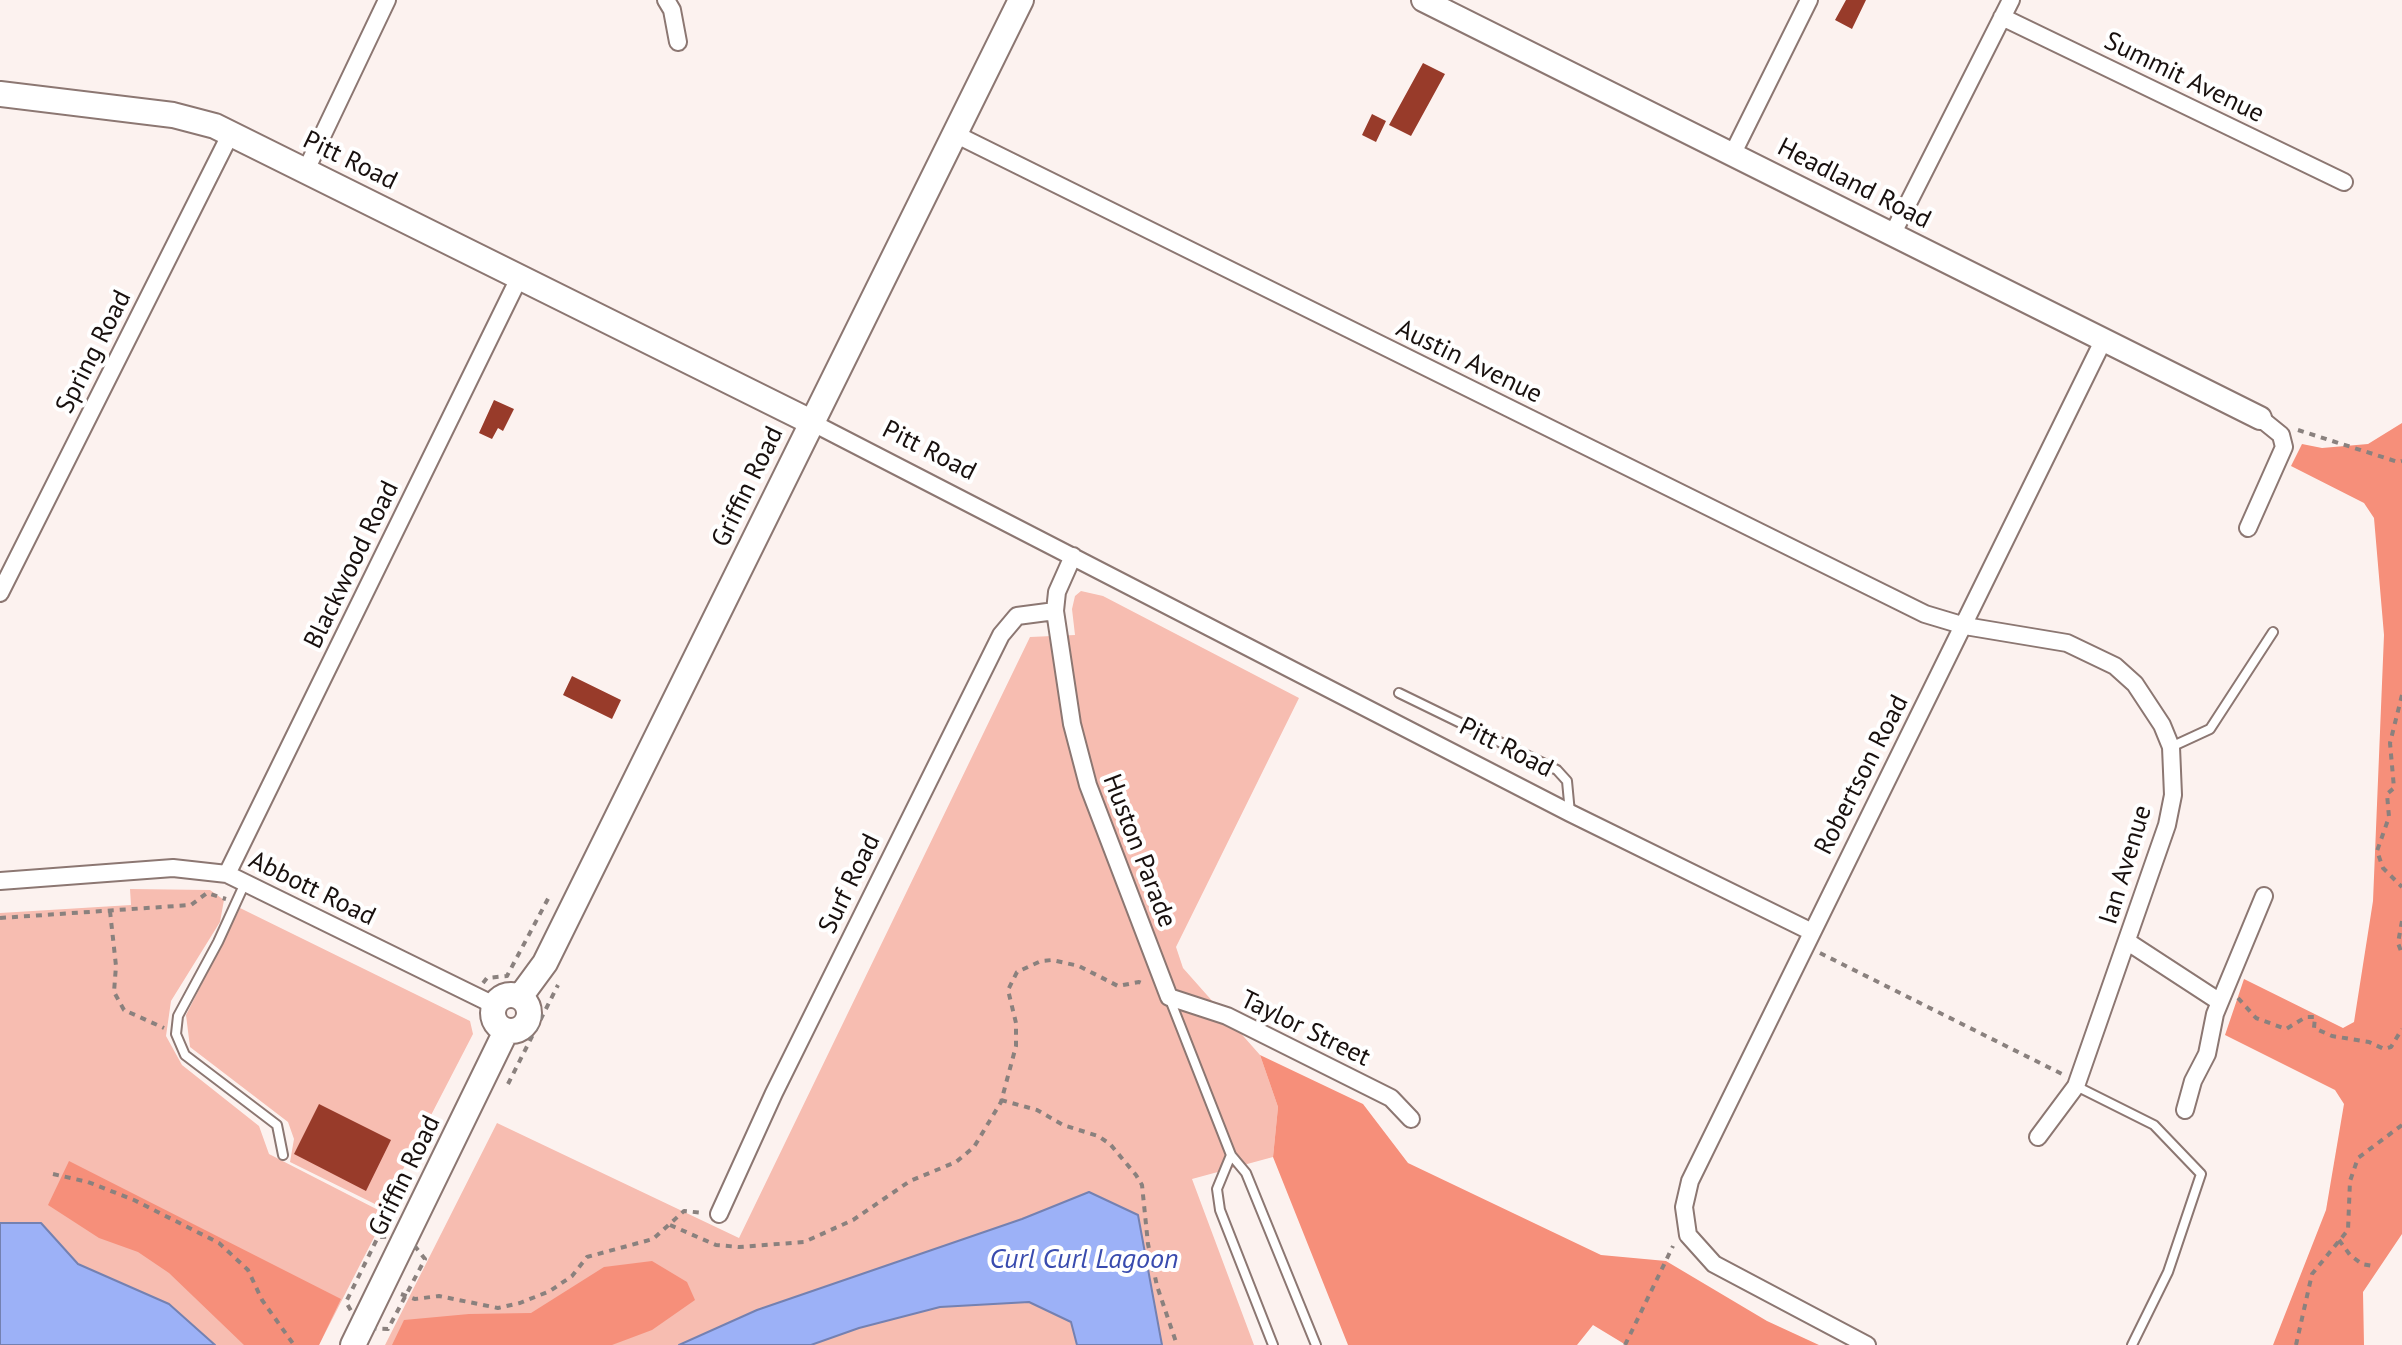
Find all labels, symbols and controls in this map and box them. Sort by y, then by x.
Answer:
street label: Summit Avenue [2099,26,2269,130]
street label: Pitt Road [298,125,402,197]
street label: Headland Road [1772,132,1936,236]
street label: Spring Road [50,285,138,419]
street label: Austin Avenue [1391,313,1547,411]
street label: Pitt Road [877,414,981,488]
street label: Griffin Road [705,422,791,552]
street label: Blackwood Road [298,476,406,654]
street label: Robertson Road [1808,690,1916,860]
street label: Pitt Road [1454,711,1558,785]
street label: Huston Parade [1095,770,1183,932]
street label: Ian Avenue [2093,802,2159,928]
street label: Surf Road [813,829,887,939]
street label: Abbott Road [244,845,380,933]
street label: Taylor Street [1235,984,1375,1074]
street label: Griffin Road [362,1111,448,1241]
water label: Curl Curl Lagoon [990,1243,1178,1277]

